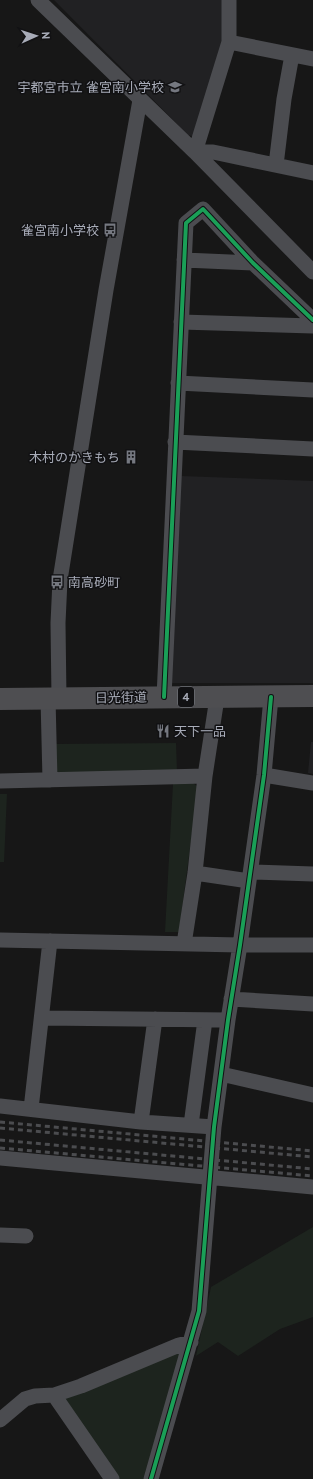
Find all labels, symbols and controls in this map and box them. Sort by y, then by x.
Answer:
north arrow [16,16,56,56]
text: N [39,31,53,39]
place label: 宇都宮市立 雀宮南小学校 [18,79,164,96]
school or university icon: 宇都宮市立 雀宮南小学校 [167,79,183,95]
place label: 雀宮南小学校 [21,222,99,239]
bus stop icon: 雀宮南小学校 [102,222,118,238]
place label: 木村のかきもち [29,449,120,466]
building icon: 木村のかきもち [123,449,139,465]
bus stop icon: 南高砂町 [49,574,65,590]
place label: 南高砂町 [68,574,120,591]
road number: 4 [178,687,194,707]
street label: 日光街道 [95,689,147,706]
restaurant icon: 天下一品 [155,723,171,739]
place label: 天下一品 [174,723,226,740]

